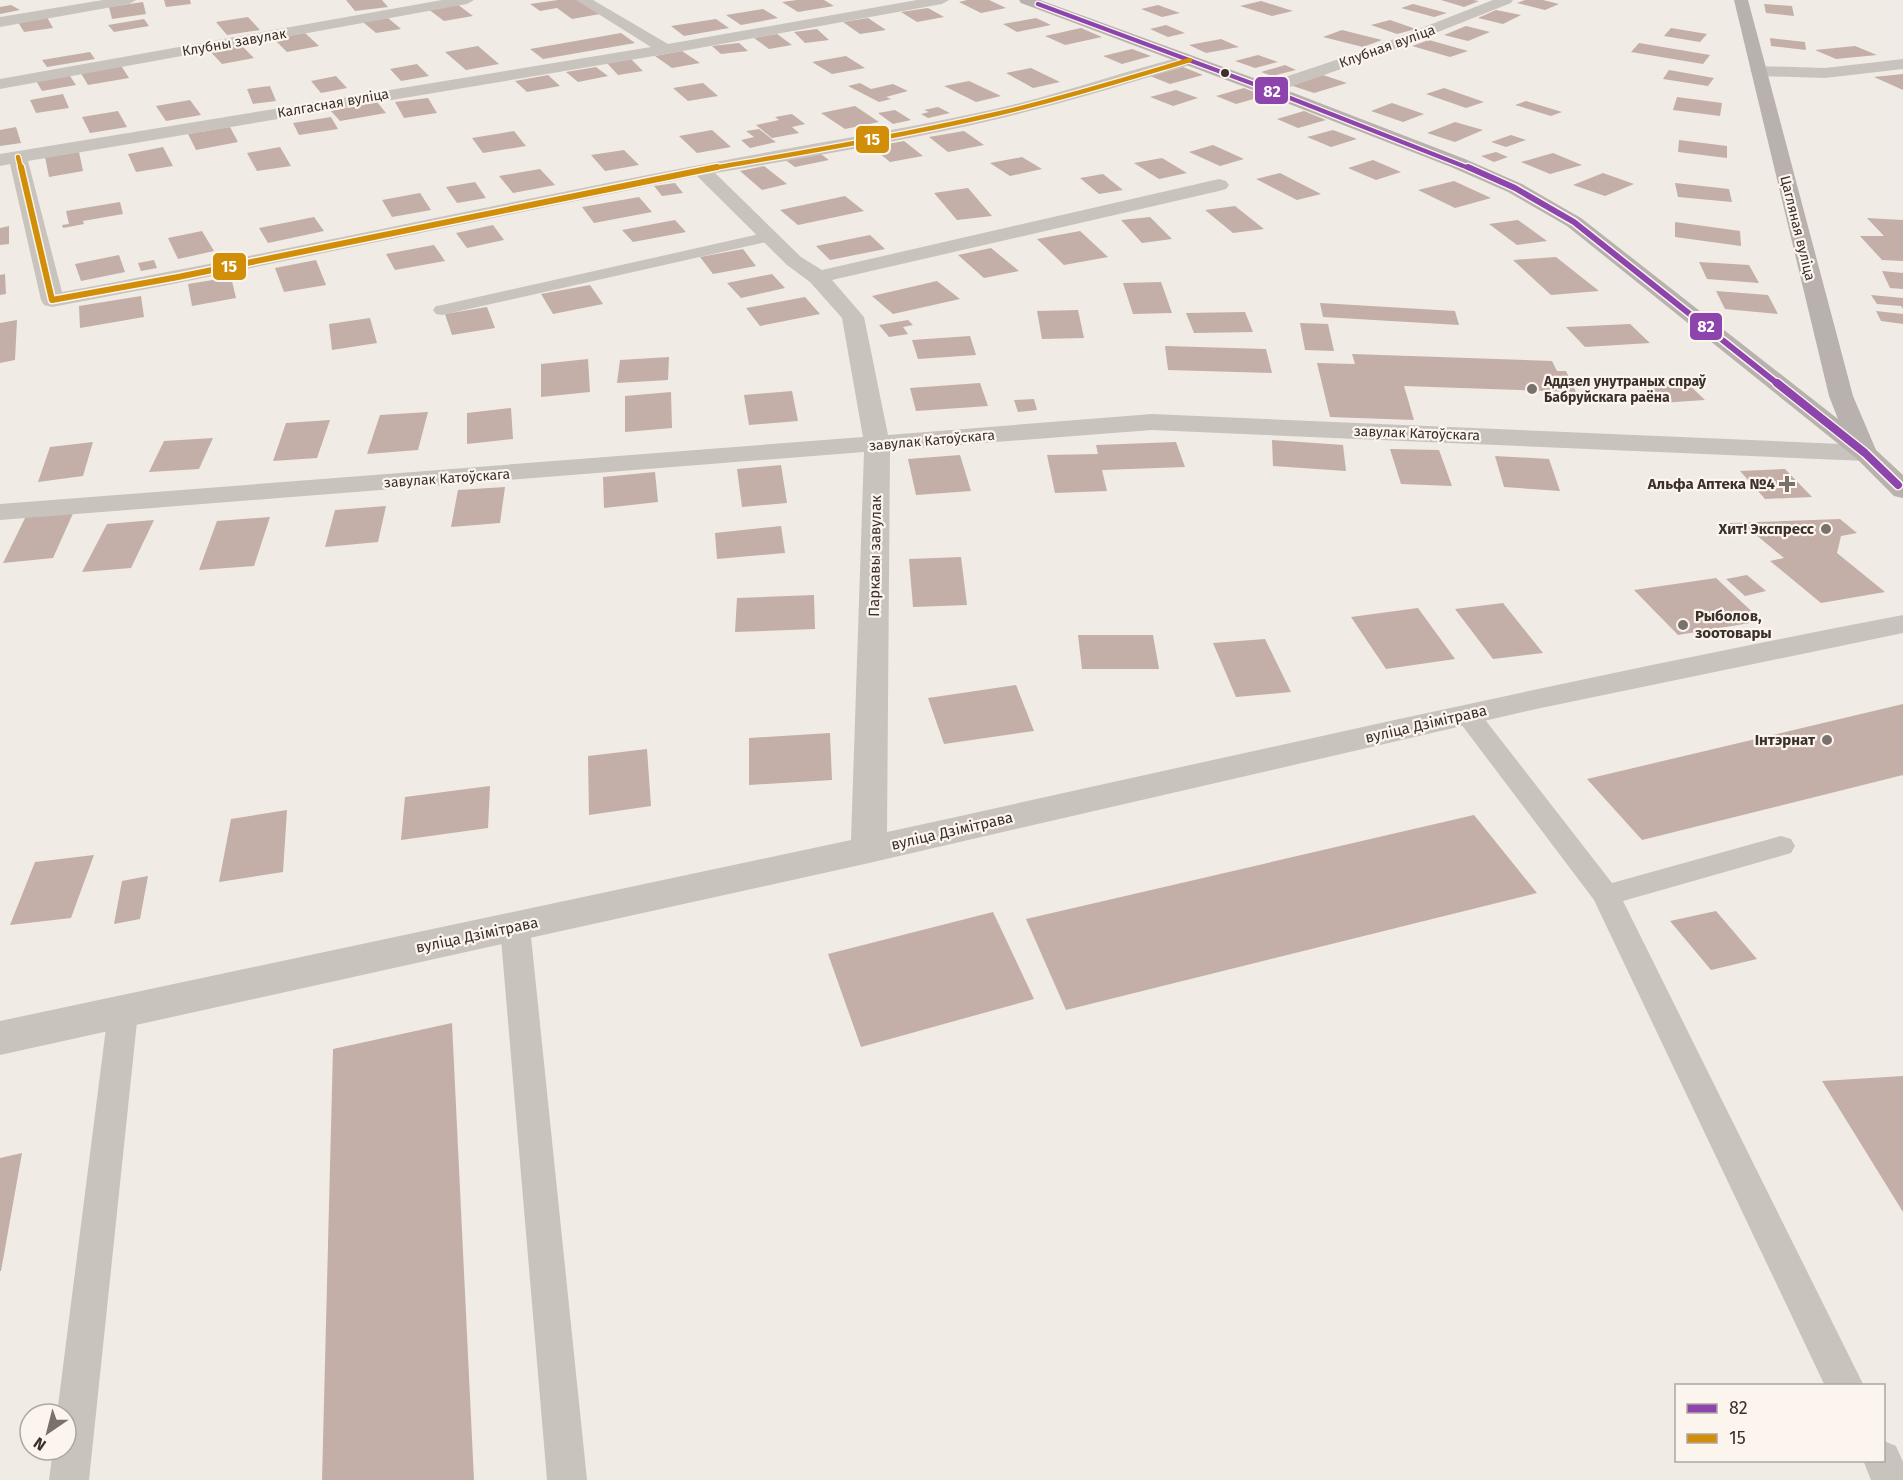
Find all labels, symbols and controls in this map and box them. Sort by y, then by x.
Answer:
street label: Клубная вуліца [1337,21,1437,72]
street label: Клубны завулак [181,25,288,60]
unlabelled marker [1219,67,1231,79]
line badge: 82 [1254,76,1289,105]
text: 82 [1263,82,1281,101]
street label: Калгасная вуліца [276,85,390,122]
line badge: 15 [855,125,890,154]
text: 15 [864,130,880,149]
street label: Цагляная вуліца [1776,174,1819,282]
line badge: 15 [212,252,247,281]
text: 15 [221,257,237,276]
line badge: 82 [1689,312,1723,341]
text: 82 [1697,317,1715,336]
place label: Аддзел унутраных спраў Бабруйскага раёна [1543,373,1707,406]
marker: Аддзел унутраных спраў Бабруйскага раёна [1525,382,1539,396]
street label: завулак Катоўскага [1354,423,1480,444]
street label: завулак Катоўскага [868,427,996,454]
street label: завулак Катоўскага [383,466,511,491]
place label: Альфа Аптека №4 [1647,475,1776,493]
marker: Альфа Аптека №4 [1780,477,1794,491]
street label: Паркавы завулак [865,495,885,617]
place label: Хит! Экспресс [1718,520,1815,538]
marker: Хит! Экспресс [1819,522,1833,536]
place label: Рыболов, зоотовары [1695,607,1772,642]
marker: Рыболов, зоотовары [1676,618,1690,632]
street label: вуліца Дзімітрава [1363,701,1489,747]
place label: Інтэрнат [1755,731,1816,749]
marker: Інтэрнат [1820,733,1834,747]
street label: вуліца Дзімітрава [889,808,1015,854]
street label: вуліца Дзімітрава [414,913,540,957]
legend [1675,1384,1885,1462]
text: 82 [1729,1397,1748,1419]
north arrow [18,1402,78,1462]
text: 15 [1729,1427,1746,1449]
text: N [30,1433,49,1455]

